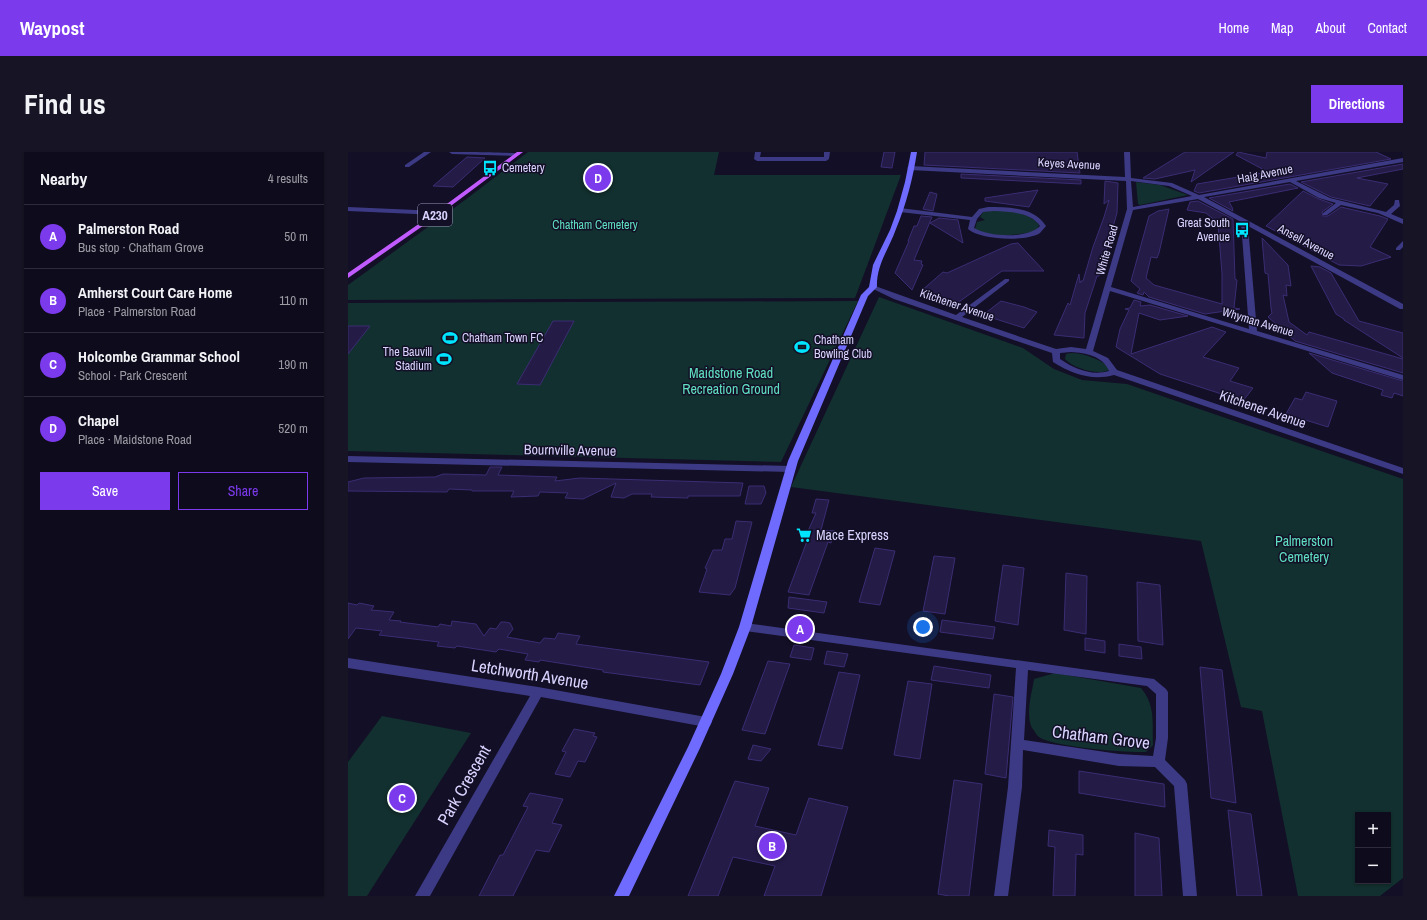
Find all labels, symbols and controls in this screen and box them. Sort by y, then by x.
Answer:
text: Waypost [20,15,84,41]
text: Home [1218,19,1249,37]
text: Map [1271,19,1293,37]
text: About [1315,19,1345,37]
text: Contact [1367,19,1407,37]
text: Find us [24,85,106,123]
button: Directions [1311,85,1403,123]
street label: Keyes Avenue [1037,154,1101,174]
bus stop icon: Cemetery [481,159,499,177]
place label: Cemetery [502,160,545,176]
street label: Haig Avenue [1236,161,1294,187]
pin: D [585,163,611,193]
text: Nearby [40,167,87,190]
text: 4 results [268,170,308,187]
road number: A230 [418,204,452,226]
place label: Great South Avenue [1177,215,1230,245]
park label: Chatham Cemetery [552,217,638,233]
text: Palmerston Road [78,218,179,239]
street label: Ansell Avenue [1274,220,1337,264]
bus stop icon: Great South Avenue [1233,221,1251,239]
street label: White Road [1092,223,1122,277]
text: A [49,228,57,245]
text: 50 m [284,228,308,245]
text: Bus stop · Chatham Grove [78,239,204,256]
text: Amherst Court Care Home [78,282,232,303]
street label: Kitchener Avenue [918,285,996,325]
text: B [49,292,57,309]
text: 110 m [279,292,308,309]
text: Place · Palmerston Road [78,303,196,320]
street label: Whyman Avenue [1220,303,1296,341]
sports icon: Chatham Town FC [441,329,459,347]
place label: Chatham Town FC [462,330,543,346]
place label: Chatham Bowling Club [814,332,872,362]
sports icon: Chatham Bowling Club [793,338,811,356]
place label: The Bauvill Stadium [383,344,432,374]
text: Holcombe Grammar School [78,346,240,367]
sports icon: The Bauvill Stadium [435,350,453,368]
text: C [49,356,57,373]
text: 190 m [278,356,308,373]
park label: Maidstone Road Recreation Ground [682,364,780,398]
text: School · Park Crescent [78,367,187,384]
street label: Kitchener Avenue [1217,386,1309,432]
text: Chapel [78,410,119,431]
text: D [49,420,57,437]
text: 520 m [278,420,308,437]
text: Place · Maidstone Road [78,431,192,448]
street label: Bournville Avenue [524,440,616,460]
button: Save [40,472,170,510]
button: Share [178,472,308,510]
supermarket icon: Mace Express [795,526,813,544]
place label: Mace Express [816,526,889,544]
park label: Palmerston Cemetery [1275,532,1333,566]
pin: A [787,614,813,644]
your location [913,617,933,637]
street label: Letchworth Avenue [470,653,591,694]
street label: Chatham Grove [1051,719,1152,754]
street label: Park Crescent [432,741,496,829]
pin: C [389,783,415,813]
map controls [1355,812,1391,884]
button: + [1355,812,1391,848]
pin: B [759,831,785,861]
button: − [1355,848,1391,884]

